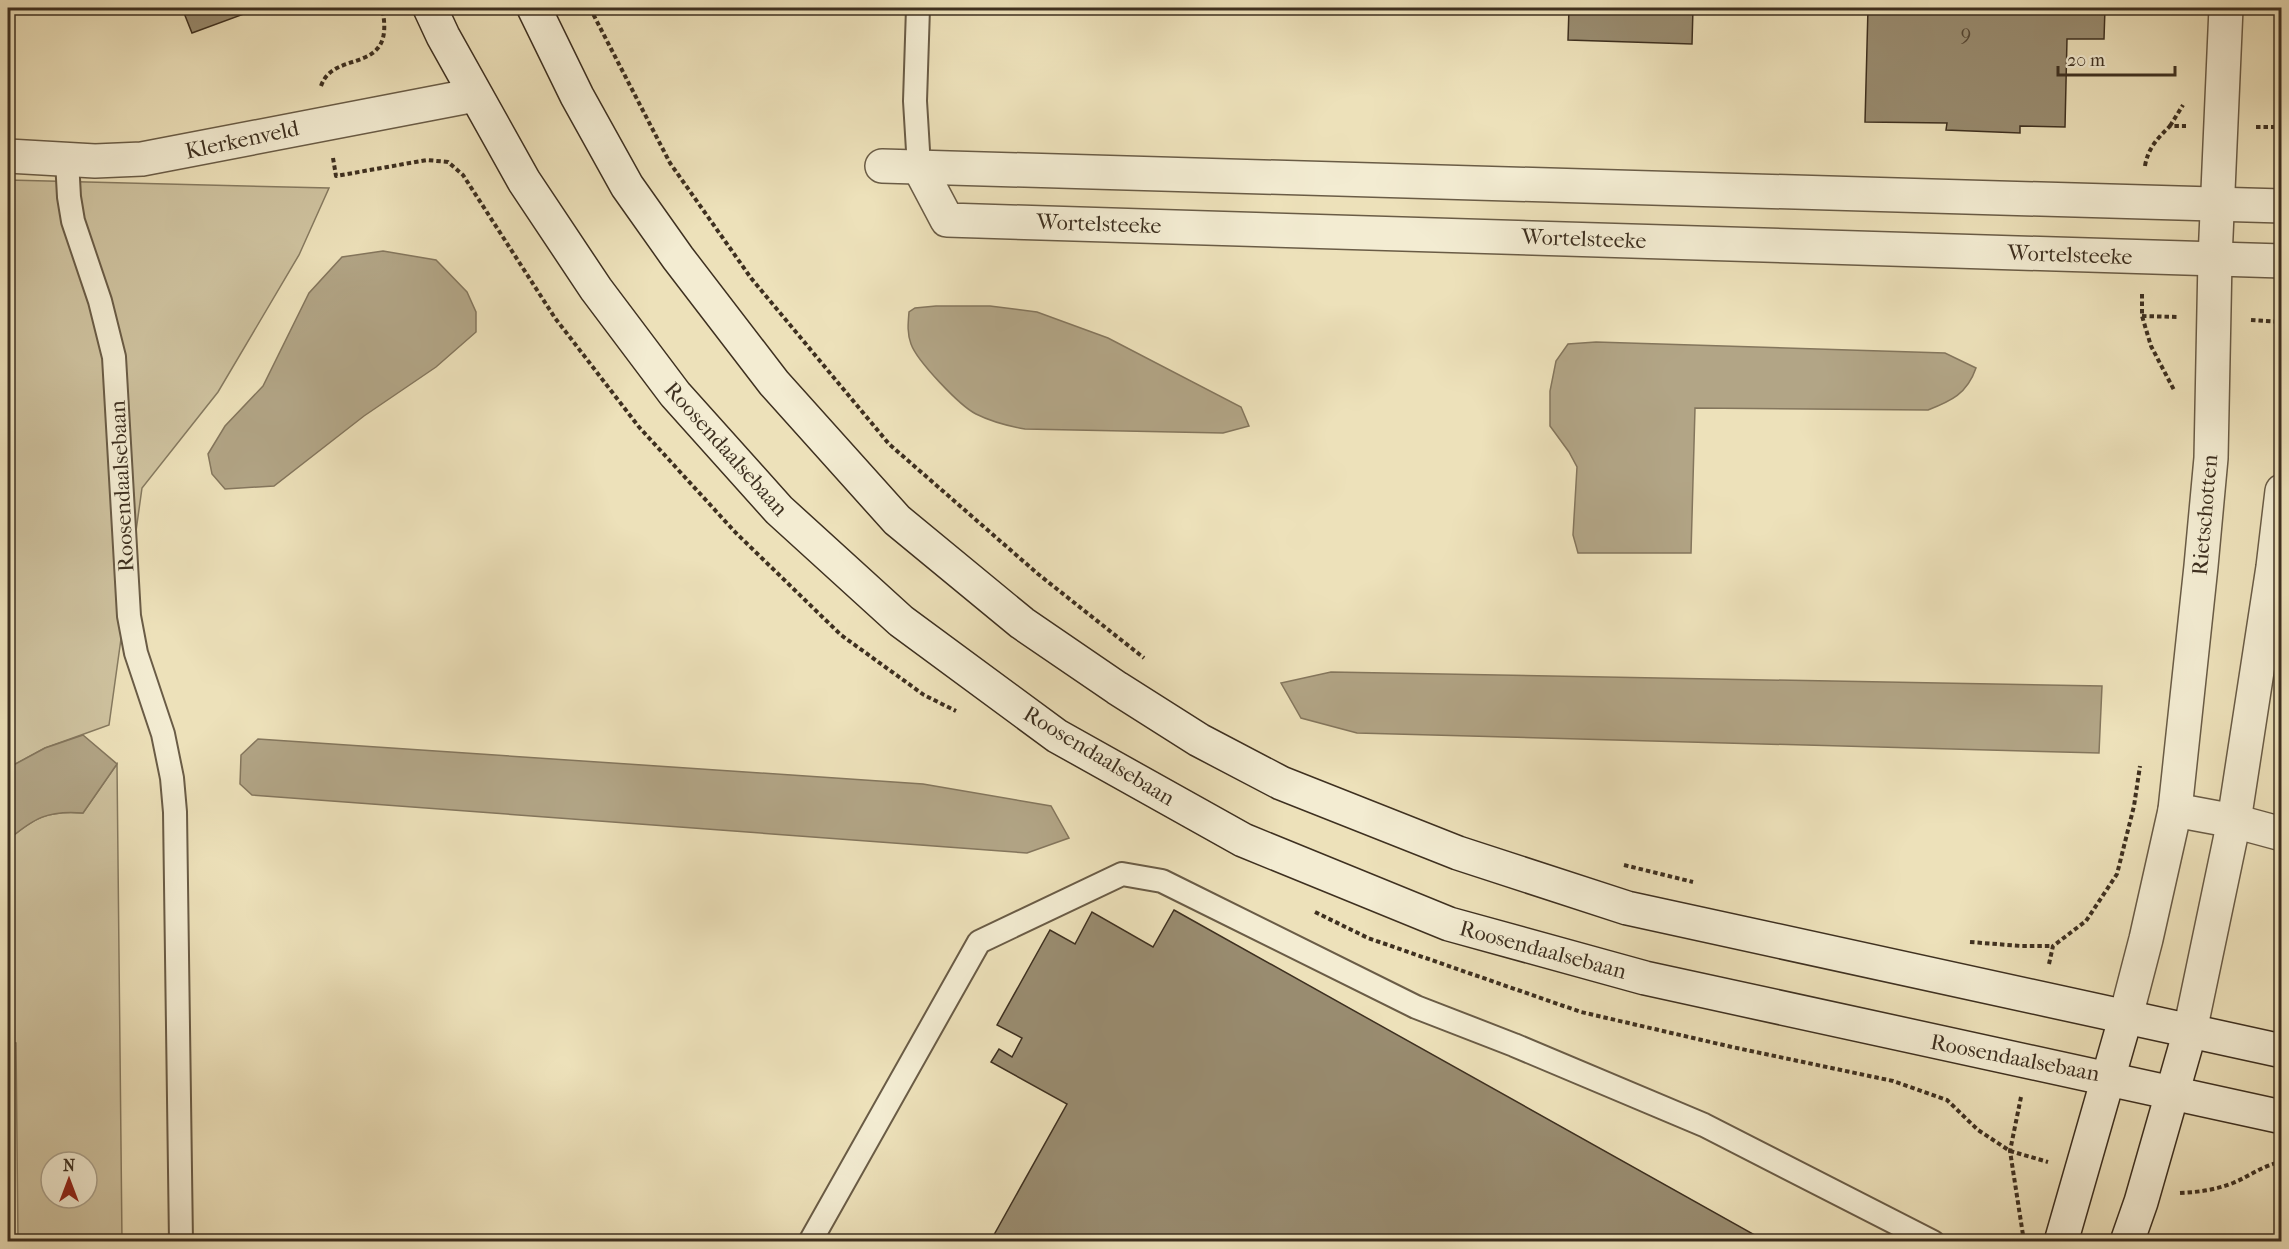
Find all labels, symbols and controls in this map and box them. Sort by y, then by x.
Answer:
house number: 9 [1961,22,1971,45]
scale bar [2058,39,2175,77]
text: 20 m [2067,50,2105,71]
street label: Klerkenveld [183,115,302,165]
street label: Wortelsteeke [1035,209,1162,239]
street label: Wortelsteeke [1520,224,1647,254]
street label: Wortelsteeke [2006,240,2133,270]
street label: Roosendaalsebaan [659,376,793,522]
street label: Roosendaalsebaan [105,399,139,572]
street label: Rietschotten [2187,453,2223,577]
street label: Roosendaalsebaan [1019,701,1179,811]
street label: Roosendaalsebaan [1457,915,1630,985]
street label: Roosendaalsebaan [1928,1029,2102,1087]
north arrow [39,1150,99,1210]
text: N [63,1156,76,1175]

